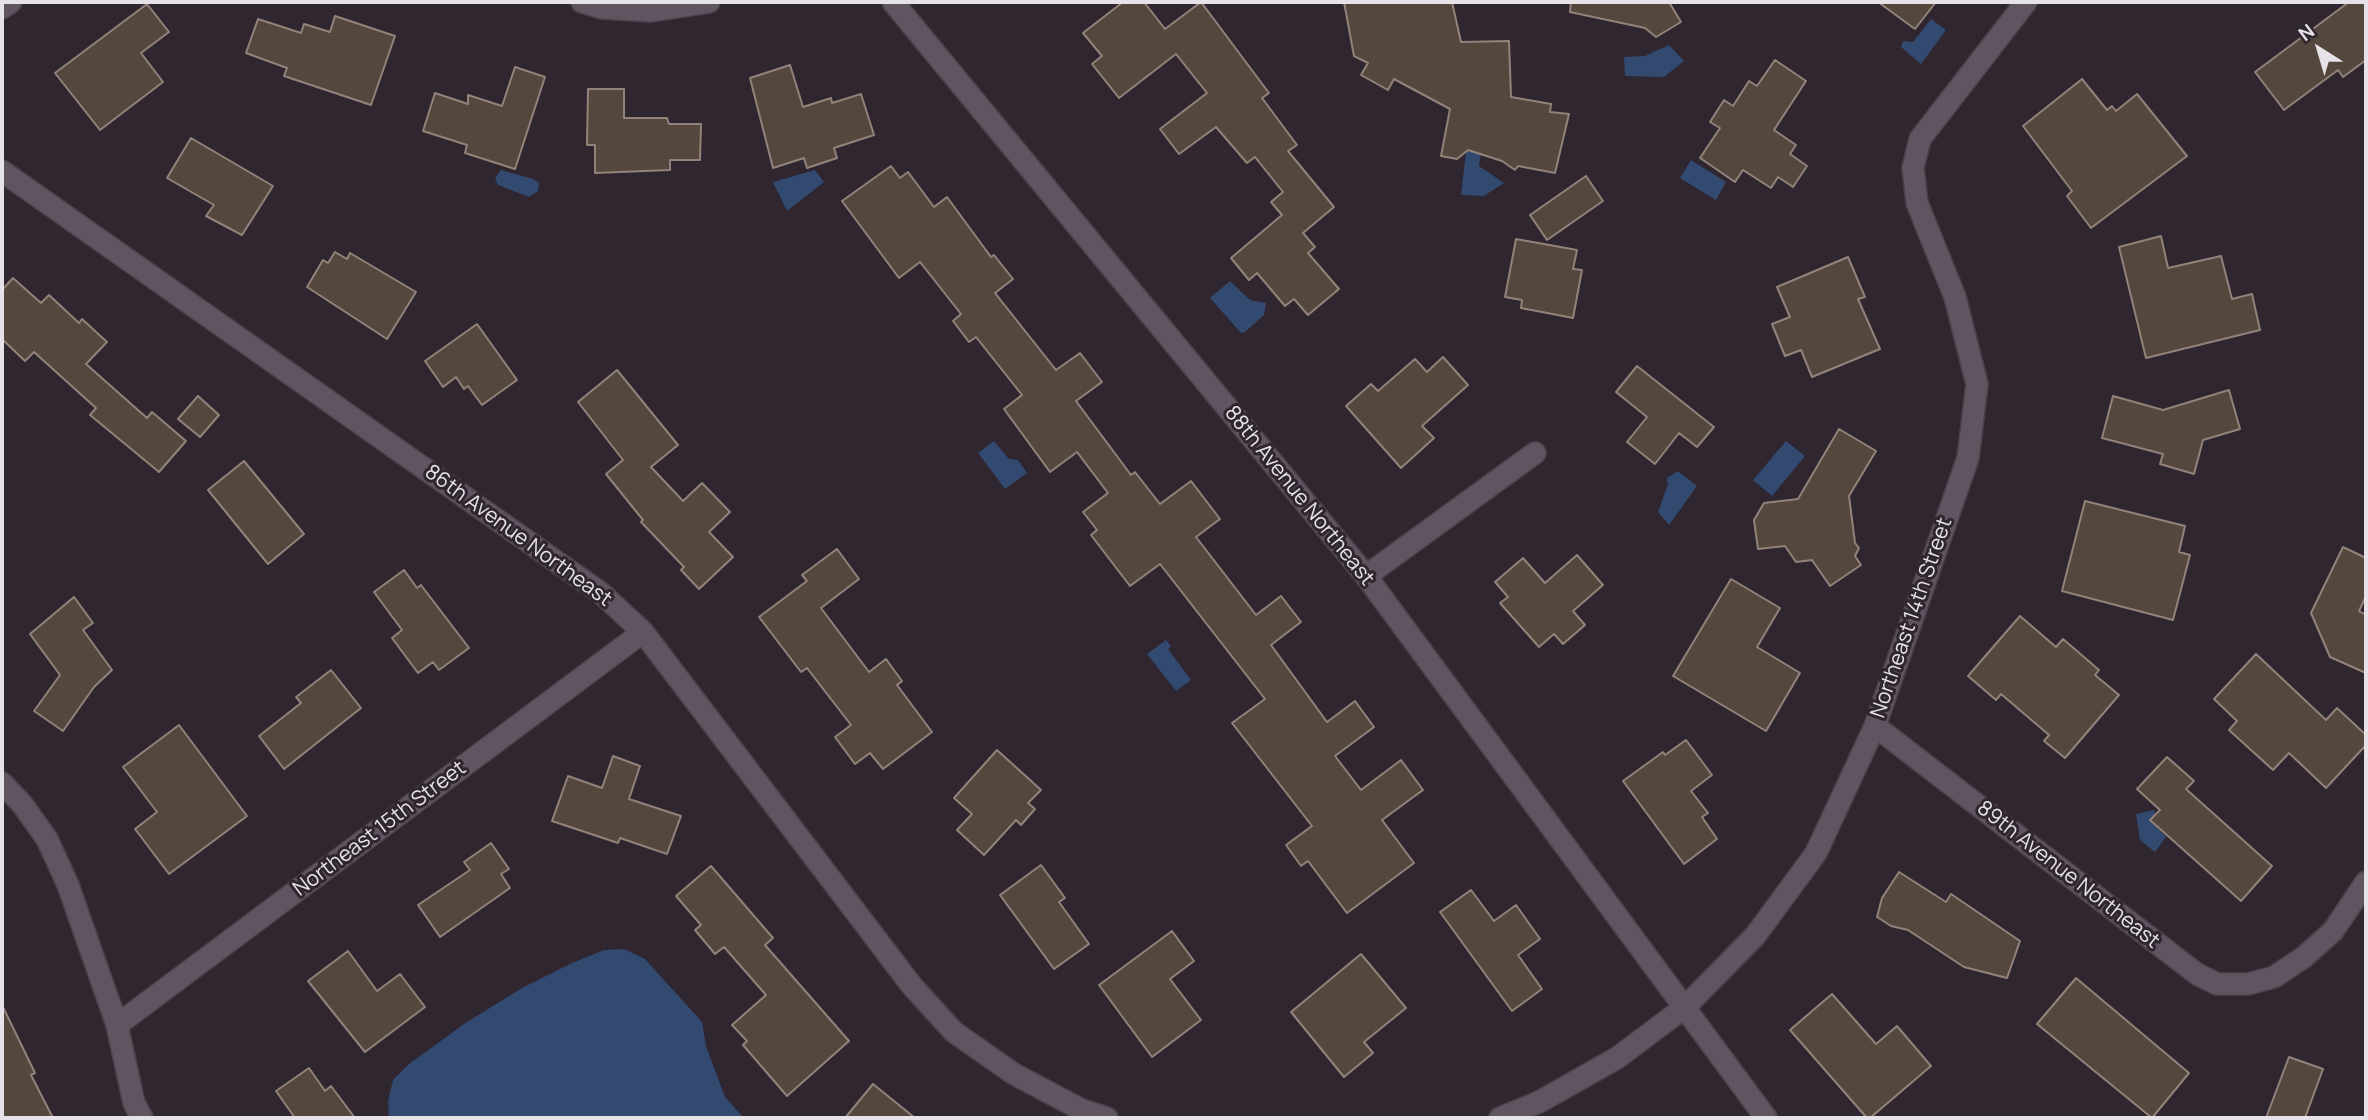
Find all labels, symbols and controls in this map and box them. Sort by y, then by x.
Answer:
north arrow [2284,14,2354,84]
text: N [2293,18,2320,47]
street label: 88th Avenue Northeast [1219,401,1379,591]
street label: 86th Avenue Northeast [420,460,616,612]
street label: Northeast 14th Street [1866,515,1958,721]
street label: Northeast 15th Street [289,756,471,902]
street label: 89th Avenue Northeast [1972,796,2164,954]

